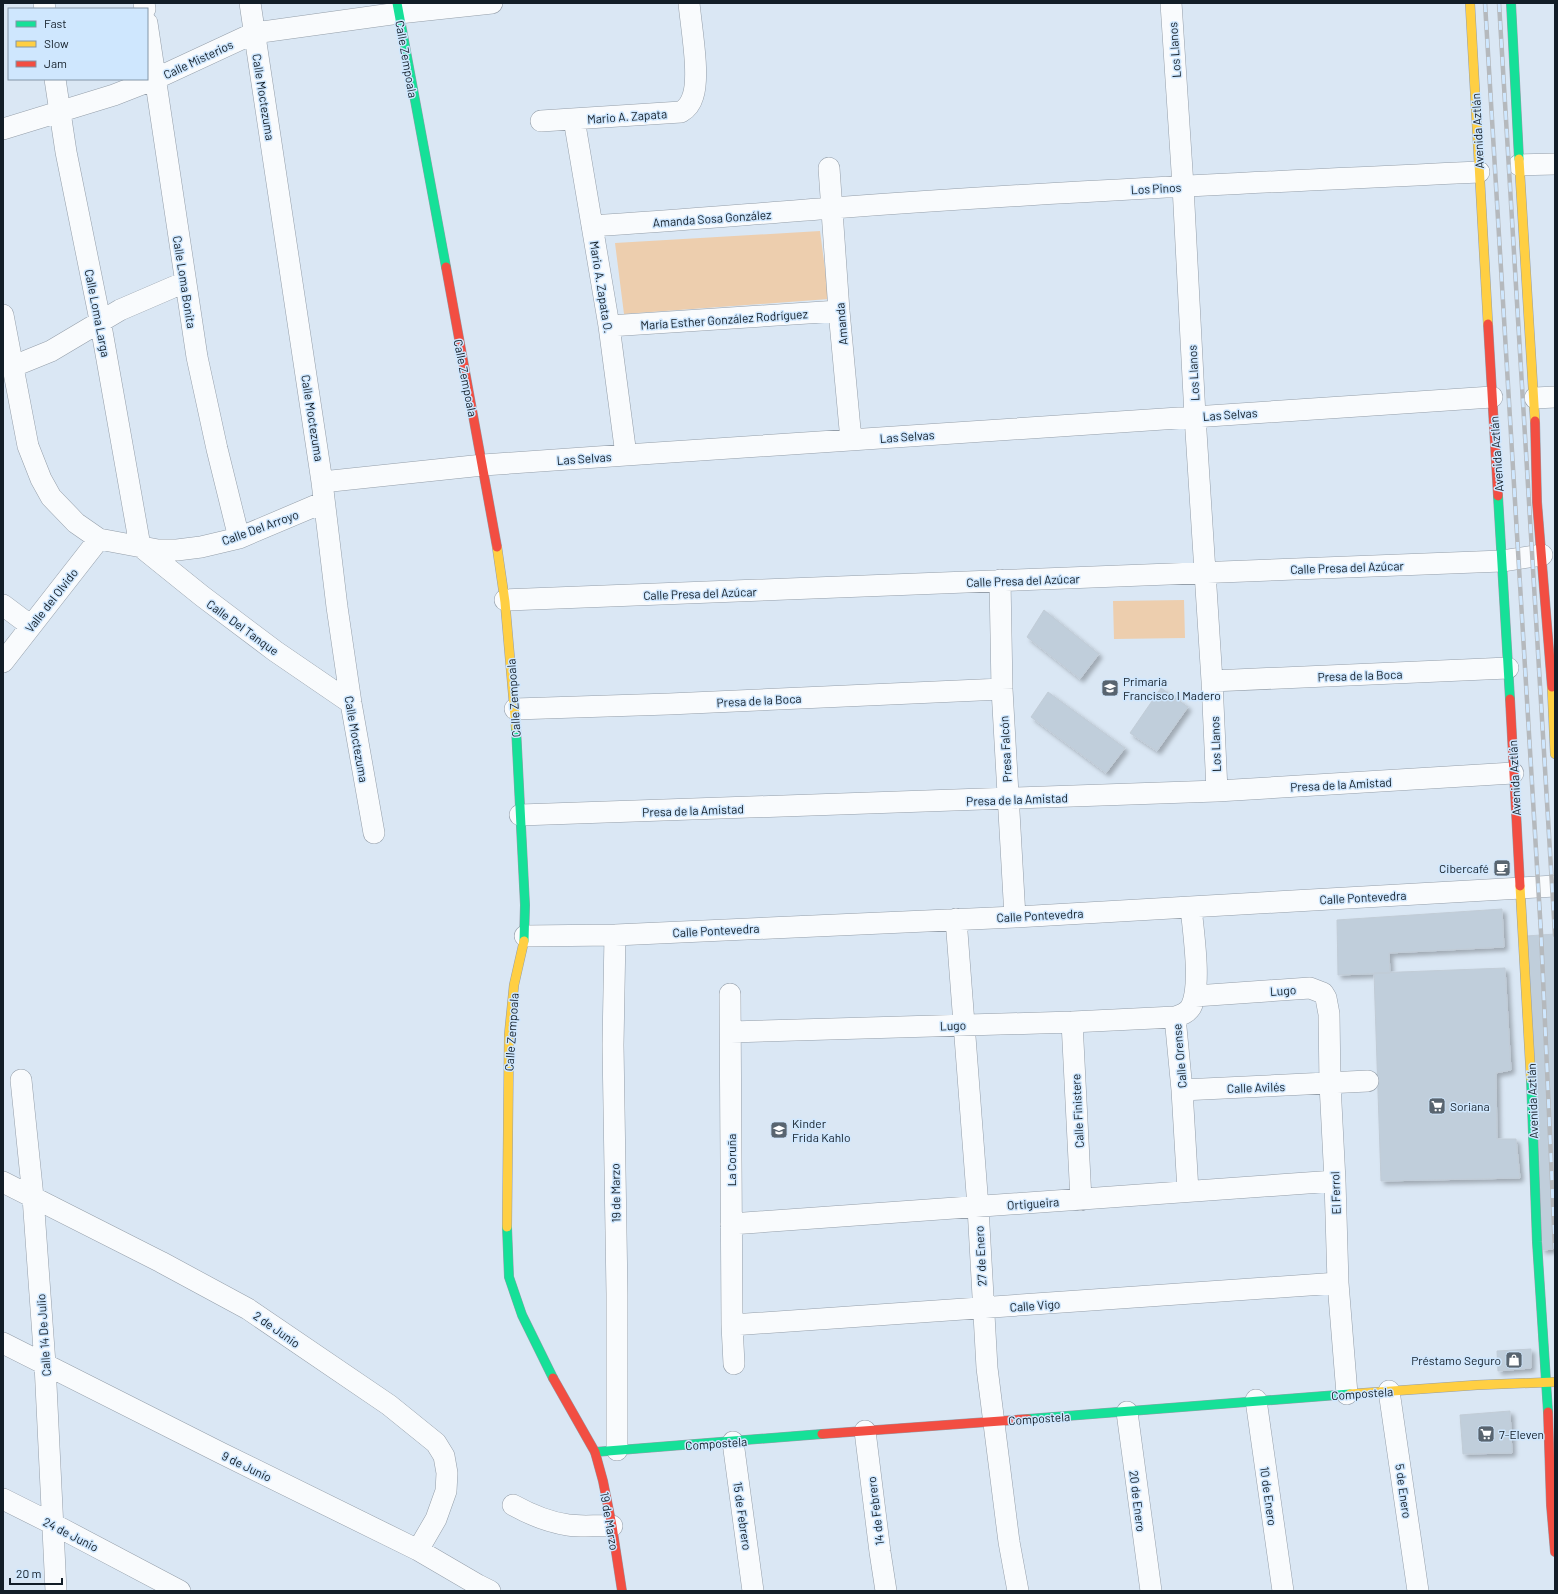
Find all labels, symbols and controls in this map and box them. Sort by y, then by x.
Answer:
legend [8,8,148,80]
text: Fast [44,16,67,30]
street label: Calle Zempoala [393,19,421,99]
street label: Los Llanos [1165,21,1183,78]
text: Slow [44,36,69,50]
street label: Calle Misterios [161,37,235,81]
street label: Calle Moctezuma [250,53,278,141]
text: Jam [44,56,67,70]
street label: Avenida Aztlán [1468,93,1486,169]
street label: Mario A. Zapata [587,106,667,126]
street label: Los Pinos [1130,180,1182,196]
street label: Amanda Sosa González [652,207,772,229]
street label: Calle Loma Bonita [171,235,199,329]
street label: Mario A. Zapata O. [588,240,616,334]
street label: Calle Loma Larga [83,268,113,358]
street label: Amanda [832,302,850,346]
street label: María Esther González Rodríguez [640,306,808,332]
street label: Calle Zempoala [452,338,480,418]
street label: Los Llanos [1185,344,1201,401]
street label: Calle Moctezuma [299,374,327,462]
street label: Las Selvas [1202,405,1258,423]
street label: Avenida Aztlán [1486,416,1506,492]
street label: Las Selvas [879,427,935,445]
street label: Las Selvas [556,449,612,467]
street label: Calle Del Arroyo [220,507,300,547]
street label: Calle Presa del Azúcar [1290,558,1405,576]
street label: Valle del Olvido [22,565,80,635]
street label: Calle Presa del Azúcar [966,571,1081,589]
street label: Calle Presa del Azúcar [643,584,758,602]
street label: Calle Del Tanque [204,596,282,658]
street label: Calle Zempoala [503,658,523,738]
street label: Presa de la Boca [1317,667,1403,683]
place label: Primaria Francisco I Madero [1123,674,1221,702]
school or university icon: Primaria Francisco I Madero [1100,678,1120,698]
street label: Presa de la Boca [716,691,802,709]
street label: Calle Moctezuma [343,695,371,783]
street label: Presa Falcón [996,715,1014,783]
street label: Los Llanos [1207,716,1223,772]
street label: Avenida Aztlán [1505,740,1523,816]
street label: Presa de la Amistad [1290,774,1392,794]
street label: Presa de la Amistad [966,790,1068,808]
street label: Presa de la Amistad [642,801,744,819]
cafe icon: Cibercafé [1492,858,1512,878]
place label: Cibercafé [1439,861,1489,875]
street label: Calle Pontevedra [1319,888,1407,906]
street label: Calle Pontevedra [996,906,1084,924]
street label: Calle Pontevedra [672,921,760,939]
street label: Lugo [1269,982,1297,998]
street label: Calle Zempoala [501,992,521,1072]
street label: Lugo [940,1018,966,1032]
street label: Calle Orense [1169,1023,1189,1089]
street label: Avenida Aztlán [1524,1063,1540,1139]
street label: Calle Finistere [1068,1074,1086,1148]
street label: Calle Avilés [1227,1079,1286,1095]
supermarket icon: Soriana [1427,1096,1447,1116]
place label: Soriana [1450,1099,1490,1113]
place label: Kinder Frida Kahlo [792,1116,850,1144]
school or university icon: Kinder Frida Kahlo [769,1120,789,1140]
street label: La Coruña [724,1134,738,1186]
street label: 19 de Marzo [607,1163,623,1223]
street label: El Ferrol [1327,1171,1343,1215]
street label: Ortigueira [1006,1194,1060,1212]
street label: 27 de Enero [971,1225,989,1287]
street label: Calle 14 De Julio [33,1293,53,1377]
street label: Calle Vigo [1009,1296,1061,1314]
street label: 2 de Junio [251,1308,303,1350]
shop icon: Préstamo Seguro [1504,1350,1524,1370]
place label: Préstamo Seguro [1411,1353,1501,1367]
street label: Compostela [1331,1384,1393,1402]
street label: Compostela [1008,1409,1070,1427]
supermarket icon: 7-Eleven [1476,1424,1496,1444]
place label: 7-Eleven [1499,1427,1544,1441]
street label: Compostela [685,1434,747,1452]
street label: 9 de Junio [220,1448,274,1484]
street label: 5 de Enero [1393,1463,1415,1519]
street label: 10 de Enero [1258,1466,1280,1526]
street label: 20 de Enero [1127,1469,1149,1533]
street label: 14 de Febrero [864,1476,886,1546]
street label: 15 de Febrero [731,1481,755,1551]
street label: 19 de Marzo [598,1491,622,1551]
street label: 24 de Junio [41,1514,101,1554]
scale bar [10,1560,62,1586]
text: 20 m [16,1566,42,1580]

